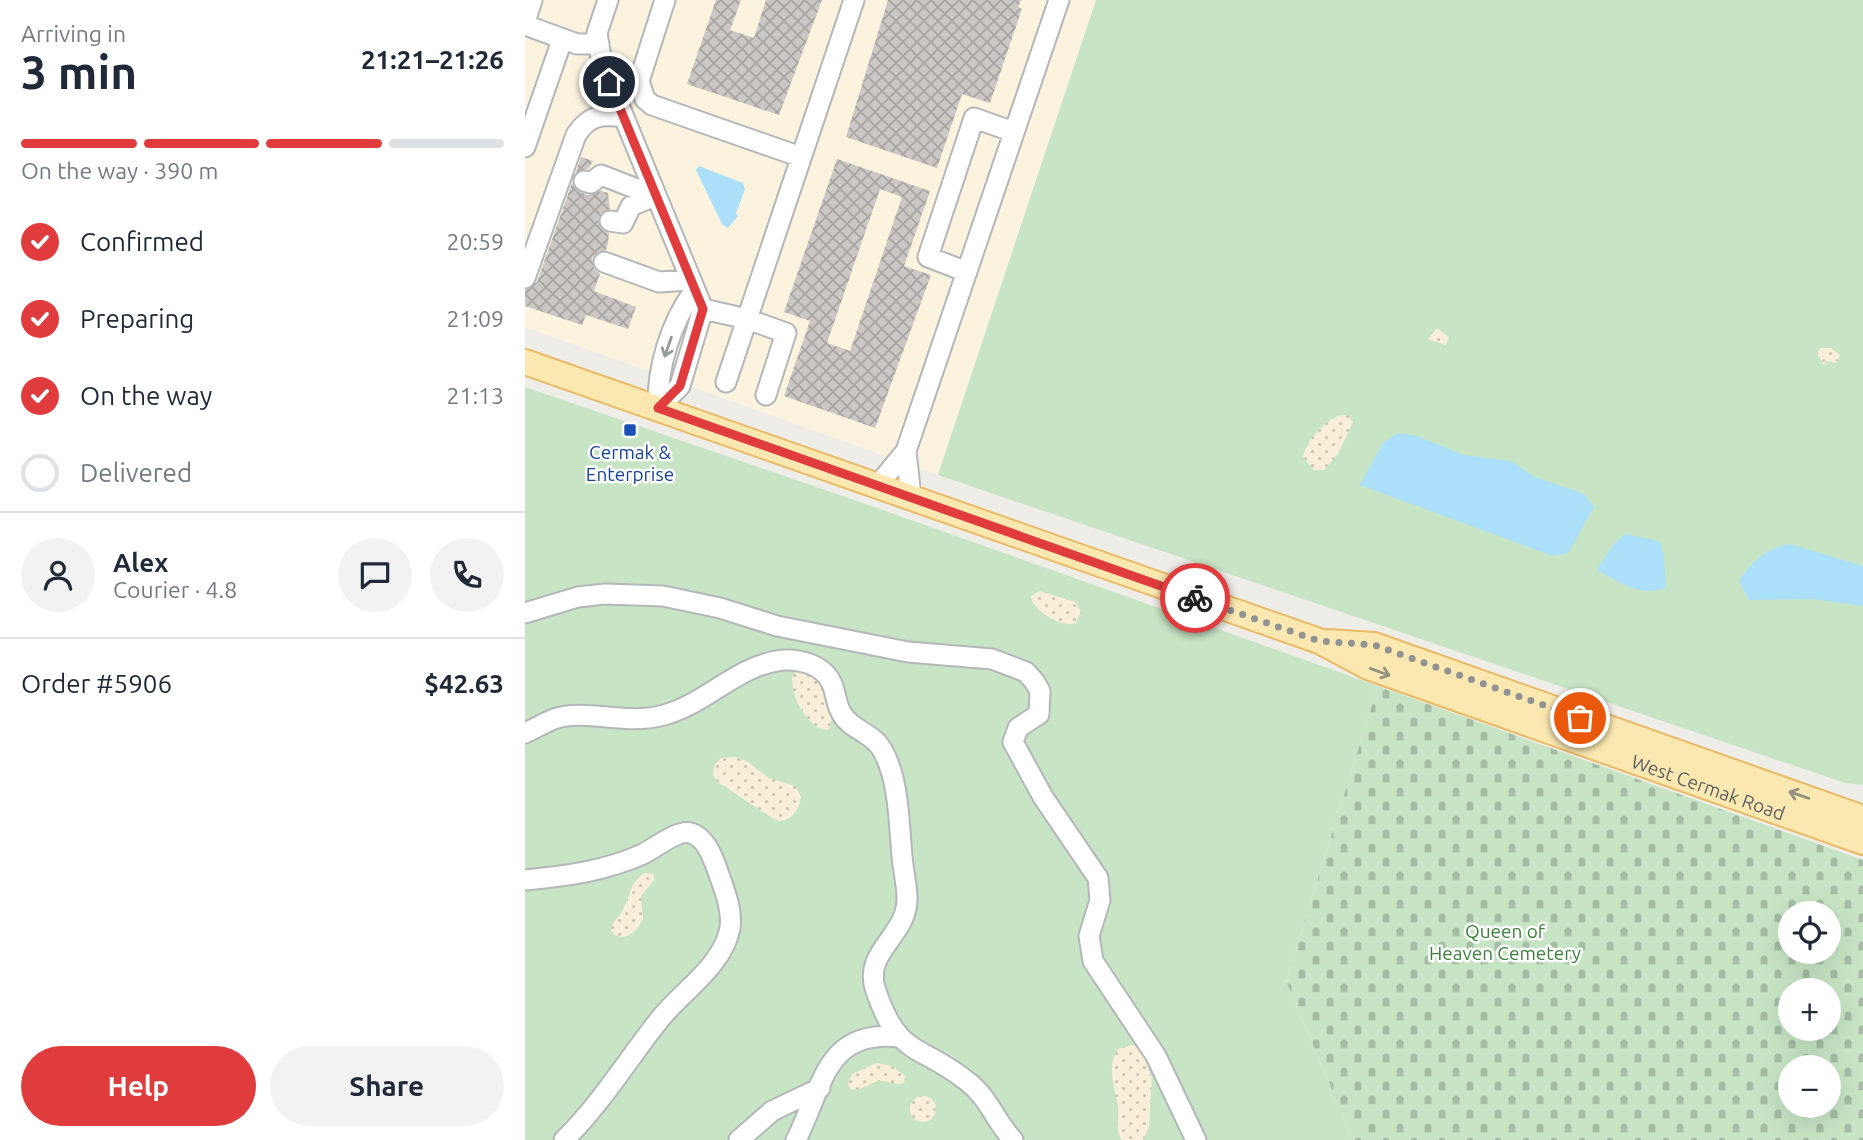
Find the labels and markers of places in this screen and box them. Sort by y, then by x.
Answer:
pin [579,52,639,112]
marker: Cermak & Enterprise [622,422,638,438]
place label: Cermak & Enterprise [586,441,674,485]
pin [1550,688,1610,748]

